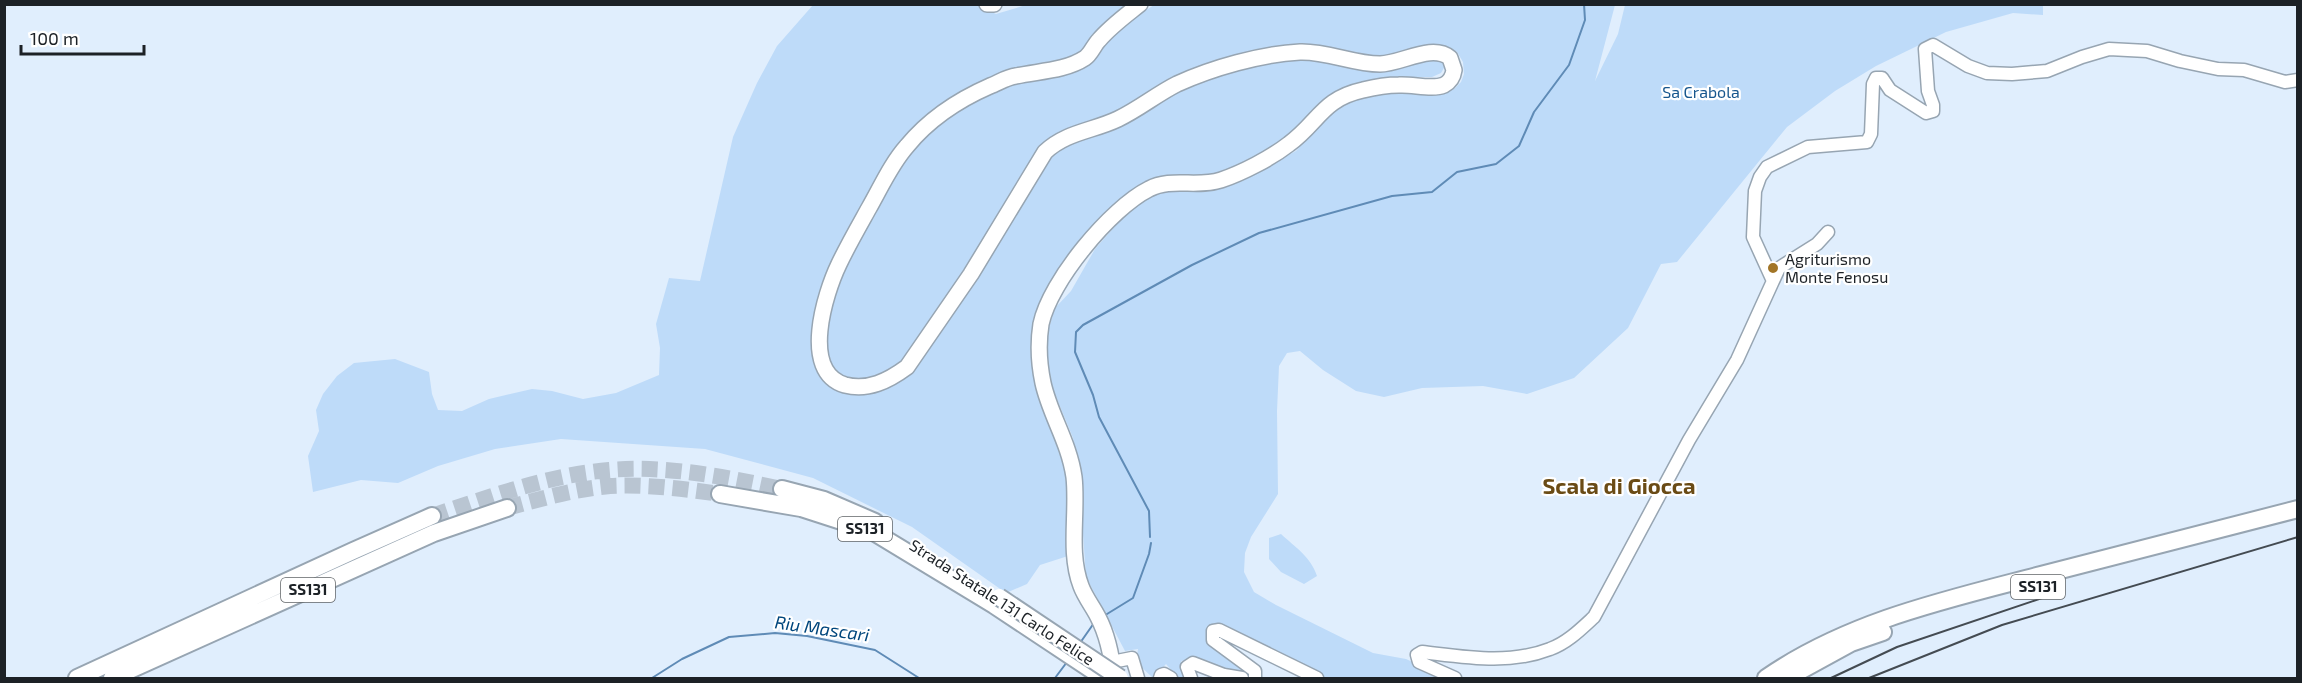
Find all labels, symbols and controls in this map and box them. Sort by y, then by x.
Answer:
scale bar [21,18,144,56]
text: 100 m [30,27,79,49]
park label: Sa Crabola [1662,82,1740,101]
place label: Agriturismo Monte Fenosu [1785,249,1888,286]
marker: Agriturismo Monte Fenosu [1766,261,1780,275]
district label: Scala di Giocca [1542,472,1696,498]
road number: SS131 [838,517,892,541]
street label: Strada Statale 131 Carlo Felice [906,535,1098,668]
road number: SS131 [2011,575,2065,599]
road number: SS131 [281,578,335,602]
water label: Riu Mascari [773,610,871,646]

